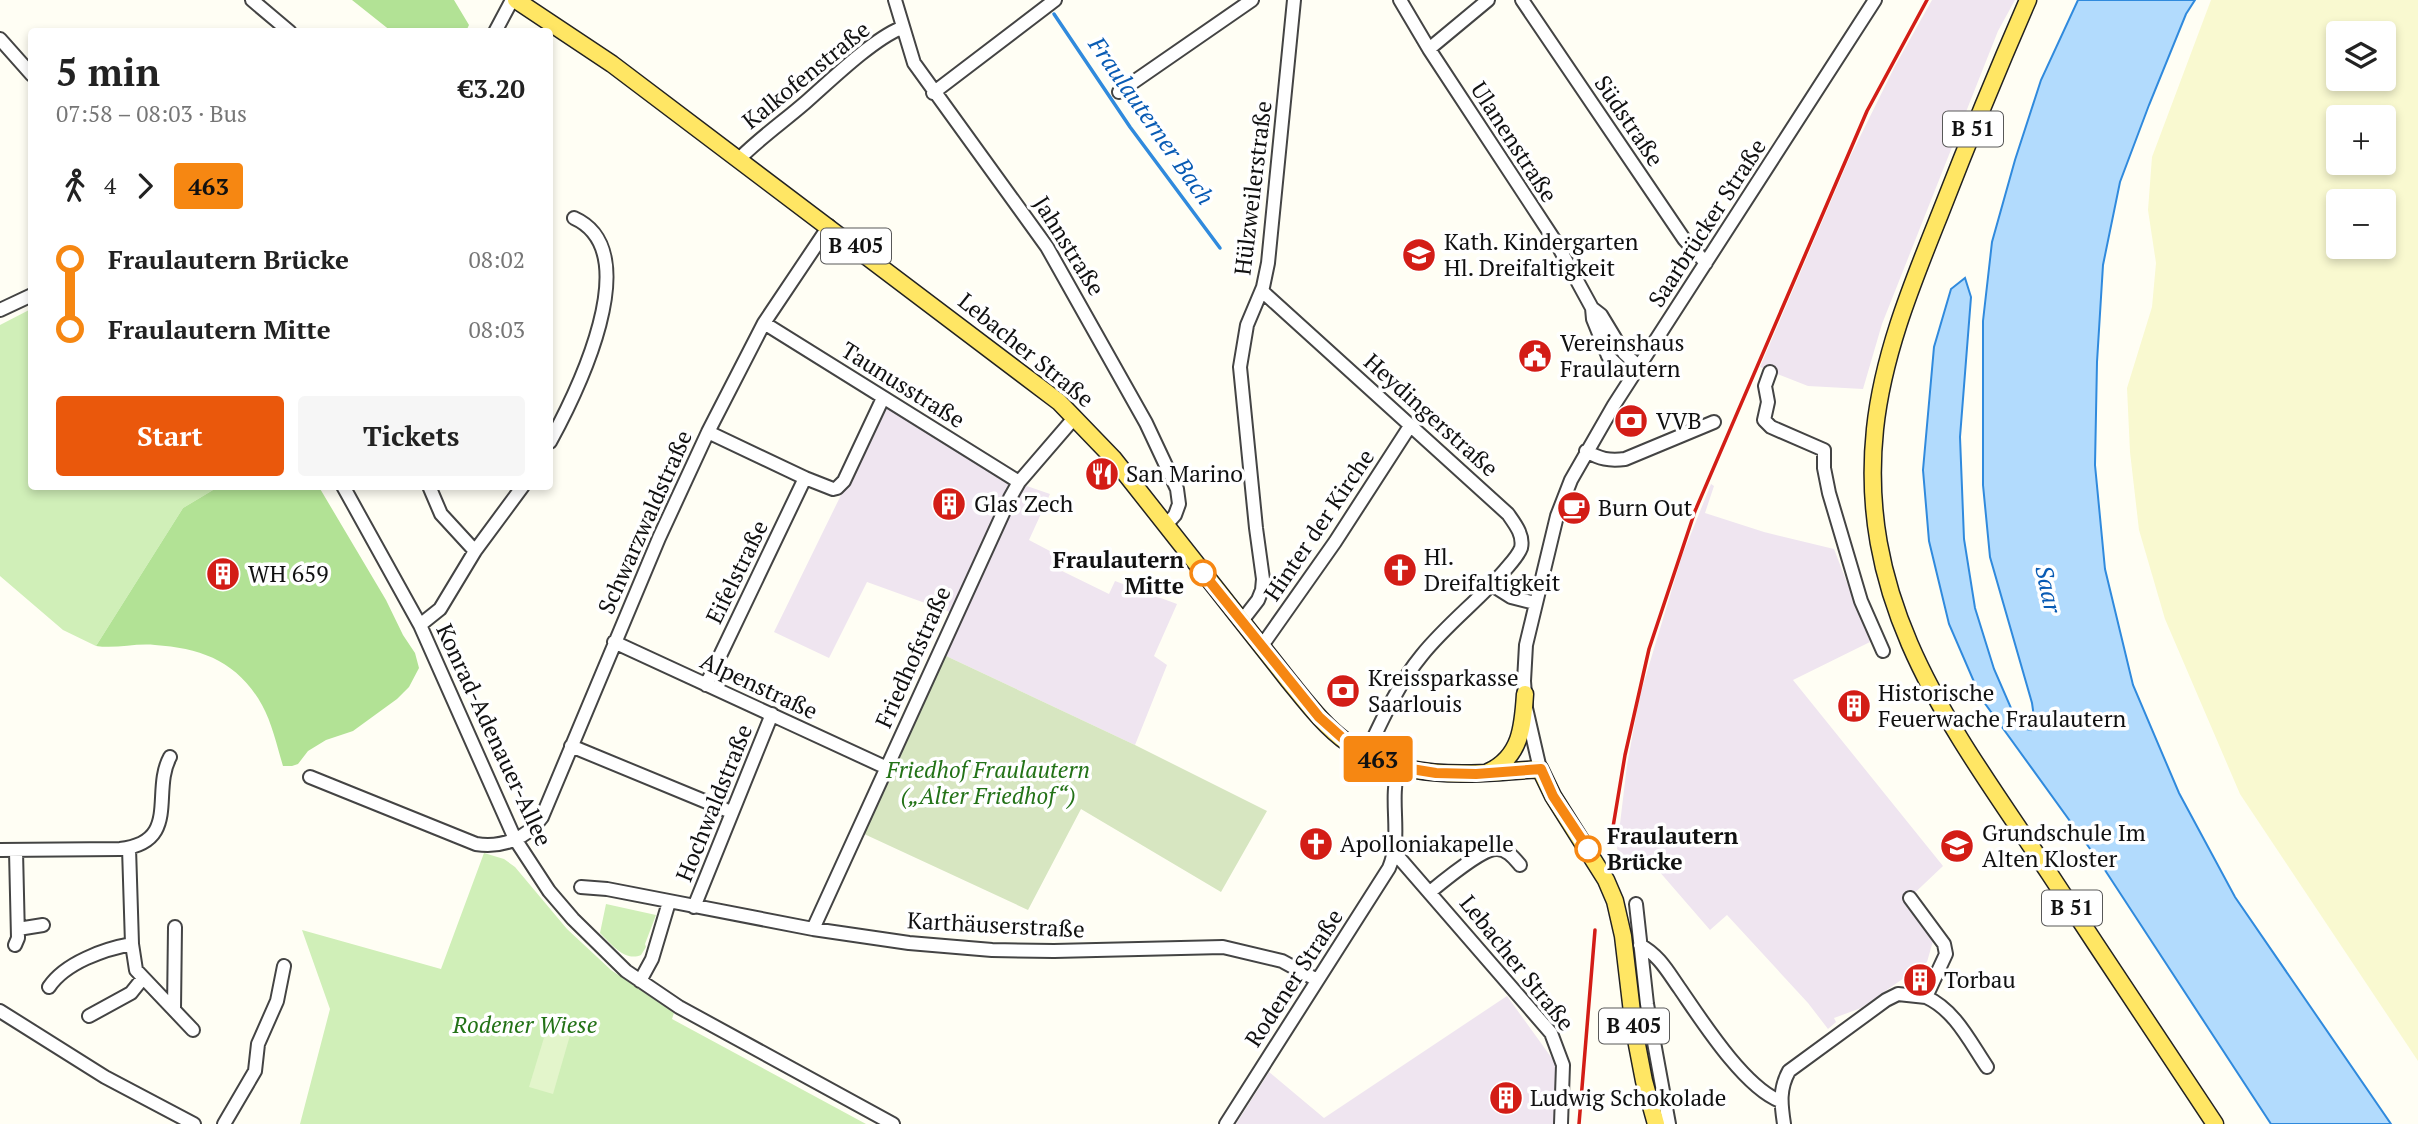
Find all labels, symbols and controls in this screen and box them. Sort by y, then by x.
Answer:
street label: Kalkofenstraße [735,14,876,136]
map controls [2326,21,2396,259]
button: layers [2326,21,2396,91]
water label: Fraulauterner Bach [1081,29,1222,211]
text: 5 min [56,47,160,97]
street label: Südstraße [1588,69,1671,172]
text: €3.20 [459,71,525,105]
street label: Ulanenstraße [1464,75,1565,208]
text: 07:58 – 08:03 · Bus [56,98,247,129]
street label: Hülzweilerstraße [1226,99,1279,277]
button: + [2326,105,2396,175]
road number: B 51 [1943,111,2003,146]
street label: Saarbrücker Straße [1641,133,1773,313]
icon: walk [56,167,94,205]
icon: forward [126,167,164,205]
text: 4 [104,170,116,201]
text: 463 [188,170,229,202]
button: − [2326,189,2396,259]
street label: Jahnstraße [1027,190,1112,301]
place label: Kath. Kindergarten Hl. Dreifaltigkeit [1444,226,1639,283]
road number: B 405 [821,229,891,264]
school or university icon: Kath. Kindergarten Hl. Dreifaltigkeit [1400,236,1438,274]
text: Fraulautern Brücke [108,242,349,276]
text: 08:02 [468,244,525,275]
street label: Lebacher Straße [952,285,1101,414]
text: Fraulautern Mitte [108,312,331,346]
text: 08:03 [468,314,525,345]
place label: Vereinshaus Fraulautern [1560,327,1684,384]
street label: Taunusstraße [836,334,971,435]
public building icon: Vereinshaus Fraulautern [1516,337,1554,375]
street label: Heydingerstraße [1358,346,1505,483]
button: Start [56,396,284,476]
button: Tickets [298,396,525,476]
bank icon: VVB [1612,402,1650,440]
place label: VVB [1656,405,1702,436]
street label: Schwarzwaldstraße [590,425,699,619]
street label: Hinter der Kirche [1256,443,1381,607]
restaurant icon: San Marino [1083,455,1121,493]
place label: San Marino [1126,458,1243,489]
building icon: Glas Zech [930,485,968,523]
place label: Glas Zech [974,488,1074,519]
cafe icon: Burn Out [1555,489,1593,527]
place label: Burn Out [1598,492,1693,523]
street label: Eifelstraße [698,515,775,629]
place label: Hl. Dreifaltigkeit [1424,541,1561,598]
place label: Fraulautern Mitte [1053,544,1184,601]
church icon: Hl. Dreifaltigkeit [1381,551,1419,589]
building icon: WH 659 [204,555,242,593]
place label: WH 659 [248,558,329,589]
marker: Fraulautern Mitte [1190,560,1216,586]
water label: Saar [2028,562,2070,617]
street label: Friedhofstraße [867,581,958,732]
street label: Konrad-Adenauer-Allee [429,619,560,851]
street label: Alpenstraße [696,645,823,726]
place label: Kreissparkasse Saarlouis [1368,662,1519,719]
bank icon: Kreissparkasse Saarlouis [1324,672,1362,710]
place label: Historische Feuerwache Fraulautern [1878,677,2127,734]
building icon: Historische Feuerwache Fraulautern [1835,687,1873,725]
street label: Hochwaldstraße [668,720,759,886]
line badge: 463 [1338,736,1418,782]
text: 463 [1358,743,1398,775]
park label: Friedhof Fraulautern („Alter Friedhof“) [885,754,1090,811]
place label: Grundschule Im Alten Kloster [1982,817,2146,874]
place label: Fraulautern Brücke [1607,820,1738,877]
church icon: Apolloniakapelle [1297,825,1335,863]
school or university icon: Grundschule Im Alten Kloster [1938,827,1976,865]
place label: Apolloniakapelle [1340,828,1514,859]
marker: Fraulautern Brücke [1575,836,1601,862]
street label: Lebacher Straße [1453,888,1582,1037]
road number: B 51 [2042,890,2102,926]
street label: Rodener Straße [1237,903,1350,1053]
street label: Karthäuserstraße [906,904,1086,945]
building icon: Torbau [1901,961,1939,999]
place label: Torbau [1944,964,2016,995]
park label: Rodener Wiese [452,1009,597,1040]
road number: B 405 [1599,1009,1669,1044]
building icon: Ludwig Schokolade [1487,1079,1525,1117]
place label: Ludwig Schokolade [1530,1082,1726,1113]

